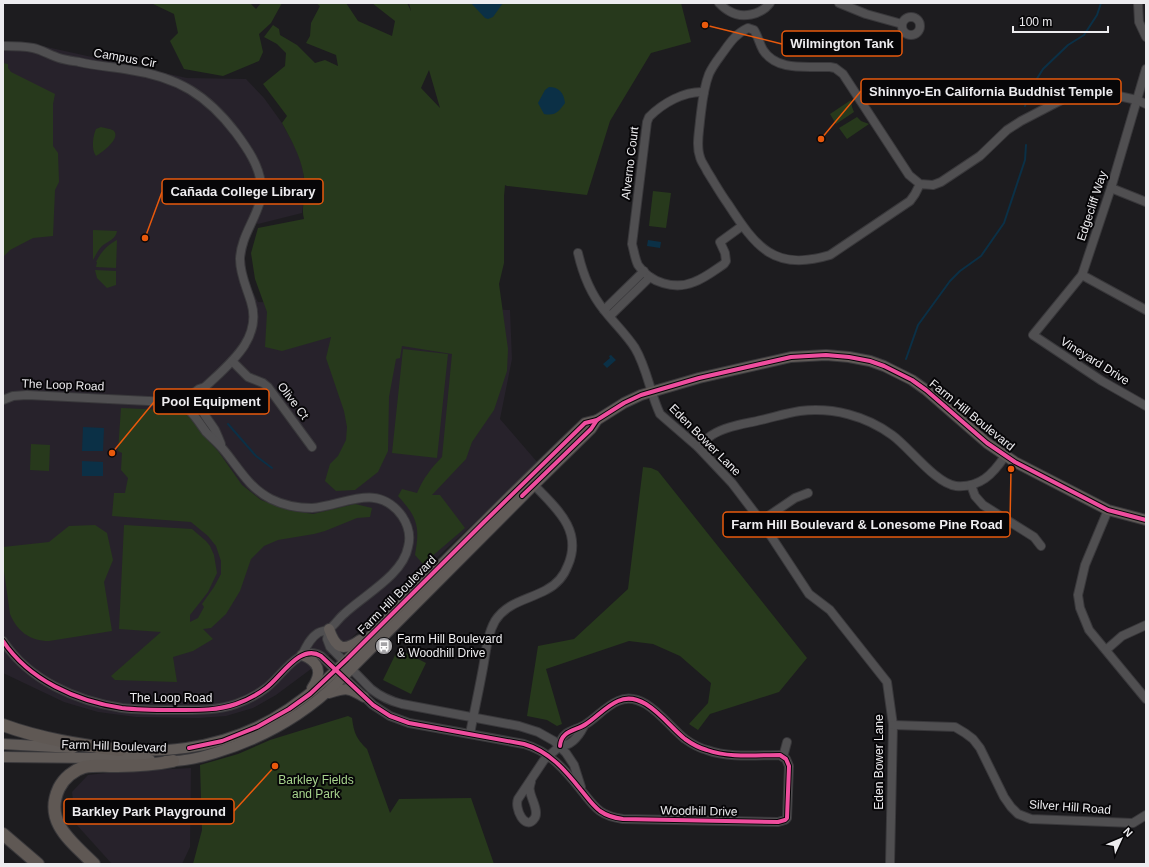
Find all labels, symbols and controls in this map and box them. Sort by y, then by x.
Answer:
scale bar [1013,8,1108,34]
text: 100 m [1019,15,1052,29]
callout: Wilmington Tank [782,31,902,56]
text: Wilmington Tank [790,36,895,51]
street label: Campus Cir [93,46,157,70]
callout: Shinnyo-En California Buddhist Temple [861,79,1121,104]
text: Shinnyo-En California Buddhist Temple [869,84,1113,99]
street label: Alverno Court [619,125,641,200]
street label: Edgecliff Way [1074,169,1110,243]
callout: Cañada College Library [162,179,323,204]
text: Cañada College Library [170,184,316,199]
street label: Vineyard Drive [1058,334,1132,388]
street label: Farm Hill Boulevard [927,376,1017,454]
street label: The Loop Road [21,377,105,393]
street label: Olive Ct [275,380,312,423]
callout: Pool Equipment [154,389,269,414]
text: Pool Equipment [162,394,261,409]
street label: Eden Bower Lane [666,401,744,479]
callout: Farm Hill Boulevard & Lonesome Pine Road [723,512,1010,537]
text: Farm Hill Boulevard & Lonesome Pine Road [731,517,1003,532]
street label: Farm Hill Boulevard [355,553,439,637]
place label: Farm Hill Boulevard & Woodhill Drive [397,632,502,660]
bus stop icon: Farm Hill Boulevard & Woodhill Drive [374,636,394,656]
street label: The Loop Road [130,691,212,705]
street label: Eden Bower Lane [872,714,886,810]
street label: Farm Hill Boulevard [61,737,167,755]
park label: Barkley Fields and Park [278,773,354,801]
street label: Silver Hill Road [1029,797,1111,817]
callout: Barkley Park Playground [64,799,234,824]
street label: Woodhill Drive [660,803,738,819]
text: Barkley Park Playground [72,804,226,819]
north arrow [1101,819,1141,859]
text: N [1121,825,1135,839]

